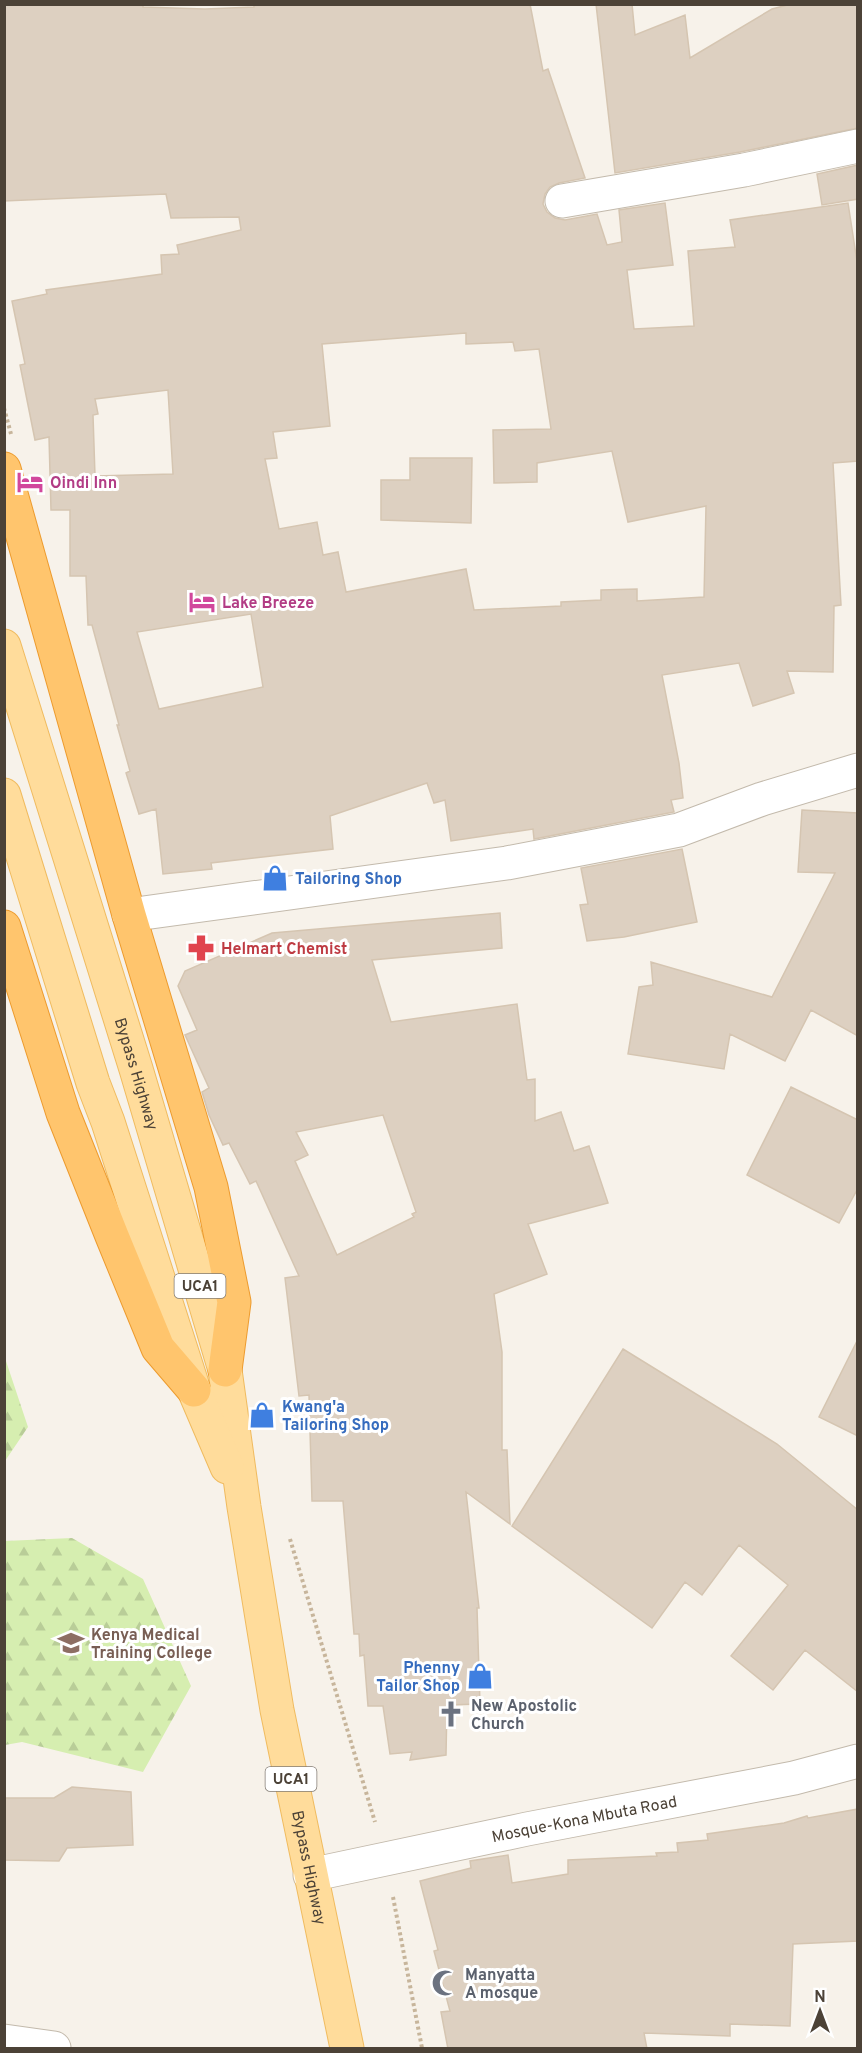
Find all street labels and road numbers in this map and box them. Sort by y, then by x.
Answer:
street label: Bypass Highway [109,1016,162,1133]
road number: UCA1 [174,1274,226,1298]
road number: UCA1 [266,1767,316,1791]
street label: Mosque-Kona Mbuta Road [490,1793,679,1848]
street label: Bypass Highway [286,1809,329,1927]

